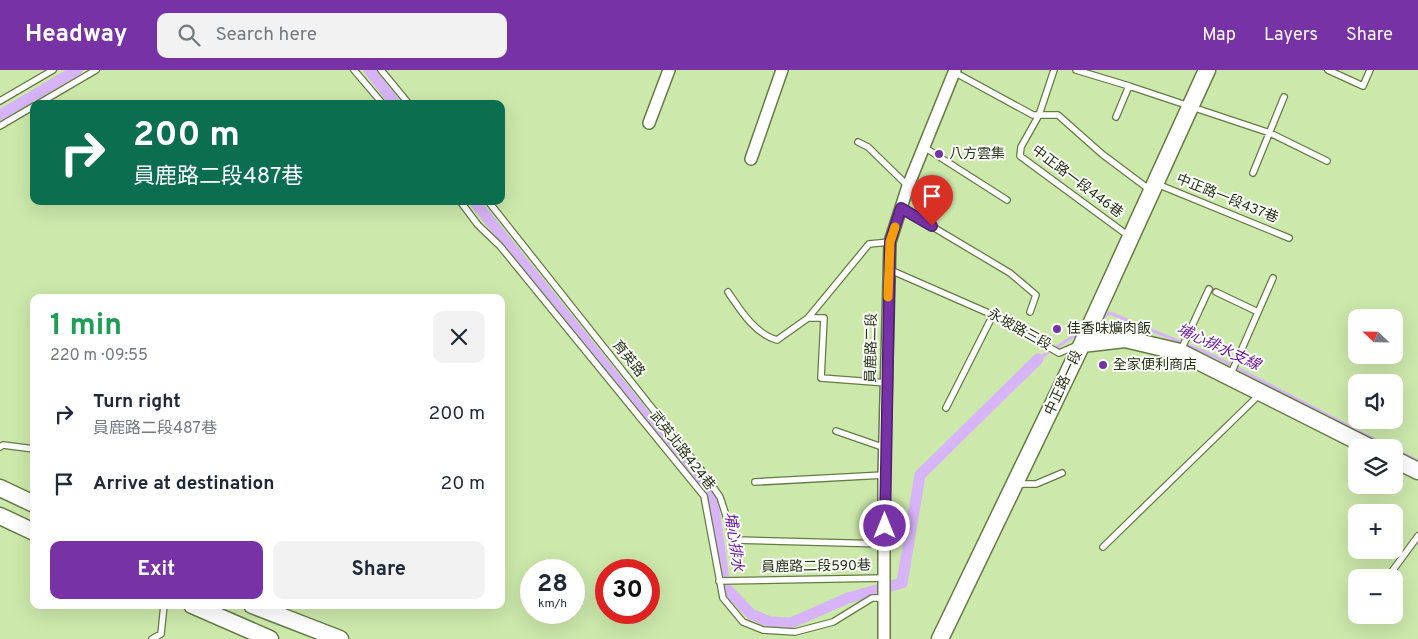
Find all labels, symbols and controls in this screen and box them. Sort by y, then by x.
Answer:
search box [157,13,507,58]
text: Headway [25,20,127,50]
icon: search [175,21,203,49]
text: Search here [215,23,317,47]
text: Map [1202,24,1236,47]
text: Layers [1264,24,1318,47]
text: Share [1346,24,1393,47]
text: 200 m [133,114,240,158]
icon: right [50,120,115,185]
street label: 中正路一段446巷 [1028,142,1126,222]
place label: 八方雲集 [949,146,1005,163]
marker: 八方雲集 [933,148,945,160]
text: 員鹿路二段487巷 [133,164,303,191]
street label: 中正路一段437巷 [1174,171,1280,227]
pin [911,175,953,226]
icon: arrive [918,182,946,210]
street label: 永坡路三段 [984,306,1054,354]
text: 1 min [50,308,122,345]
north arrow [1348,309,1402,364]
map controls [1348,309,1403,624]
button: close [433,311,485,363]
street label: 員鹿路二段 [862,313,881,383]
place label: 佳香味爌肉飯 [1067,320,1151,338]
water label: 埔心排水支線 [1173,320,1265,376]
marker: 佳香味爌肉飯 [1051,323,1063,335]
street label: 育英路 [608,337,648,381]
text: 220 m · 09:55 [50,346,148,366]
street label: 中正路一段 [1042,348,1086,418]
place label: 全家便利商店 [1113,356,1197,374]
marker: 全家便利商店 [1097,359,1109,371]
button: sound [1348,374,1403,429]
text: Turn right [93,390,181,414]
icon: right [50,400,78,428]
text: 200 m [429,402,485,426]
street label: 武英北路424巷 [646,407,719,494]
text: 員鹿路二段487巷 [93,419,217,439]
button: layers [1348,439,1403,494]
icon: arrive [50,470,78,498]
text: Arrive at destination [93,472,274,496]
text: 20 m [441,472,485,496]
position arrow [858,499,910,551]
button: + [1348,504,1403,559]
water label: 埔心排水 [719,511,747,574]
button: Exit [50,541,263,599]
button: Share [273,541,485,599]
street label: 員鹿路二段590巷 [761,557,871,576]
speed limit sign: 30 [595,559,660,624]
text: 28 [537,569,568,601]
button: − [1348,569,1403,624]
text: km/h [538,596,567,612]

